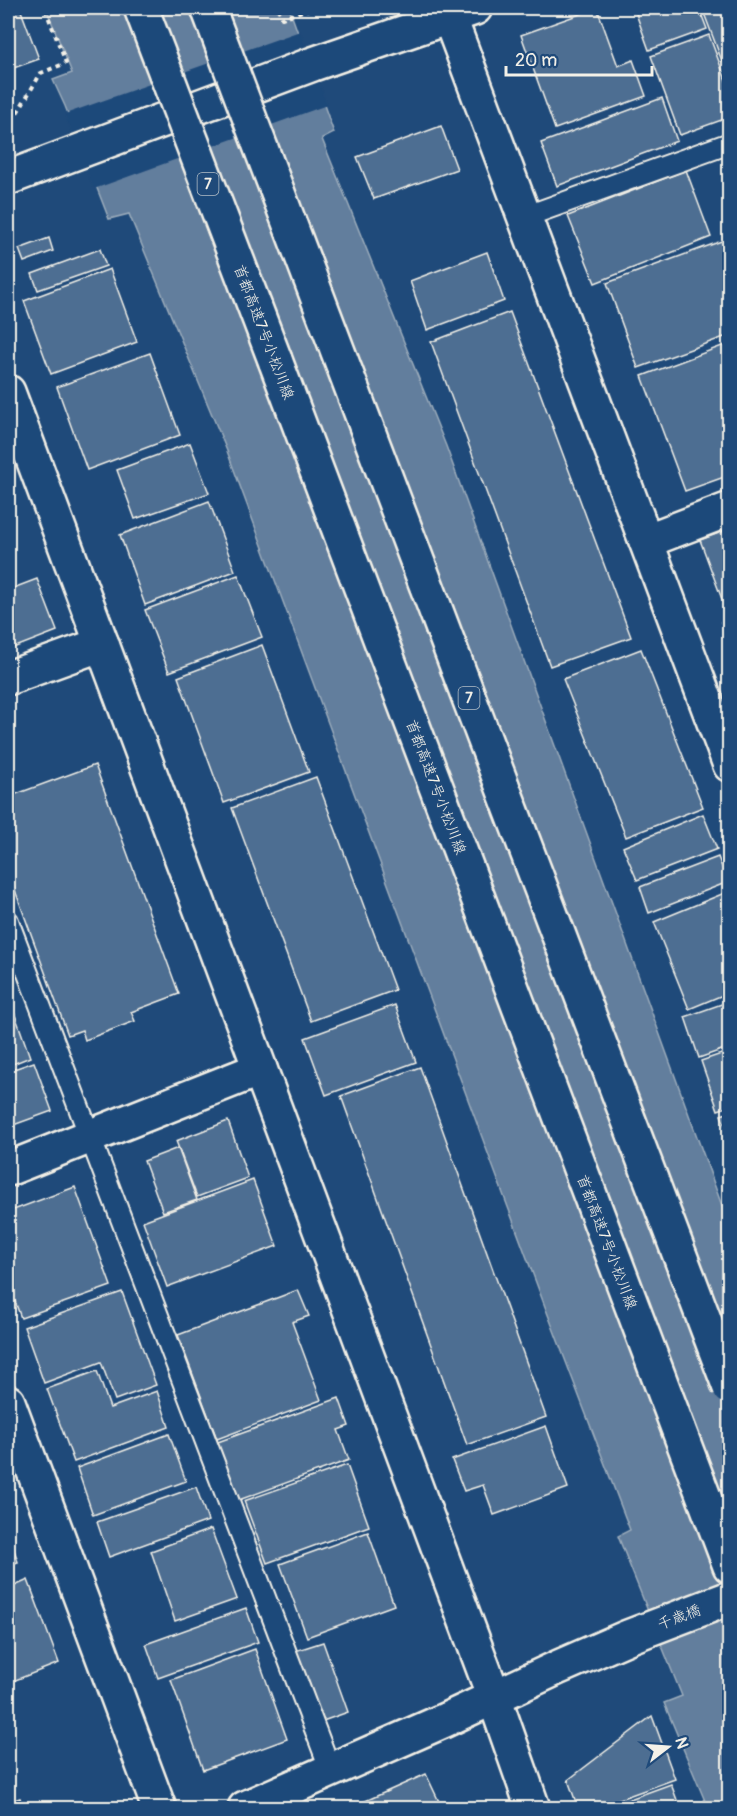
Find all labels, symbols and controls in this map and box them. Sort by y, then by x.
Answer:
scale bar [506,39,652,77]
text: 20 m [515,49,557,72]
road number: 7 [198,173,218,195]
street label: 首都高速7号小松川線 [229,262,298,402]
road number: 7 [458,687,480,709]
street label: 首都高速7号小松川線 [401,717,470,857]
street label: 首都高速7号小松川線 [572,1172,641,1312]
street label: 千歳橋 [655,1601,704,1634]
north arrow [638,1717,698,1777]
text: N [670,1735,693,1751]

